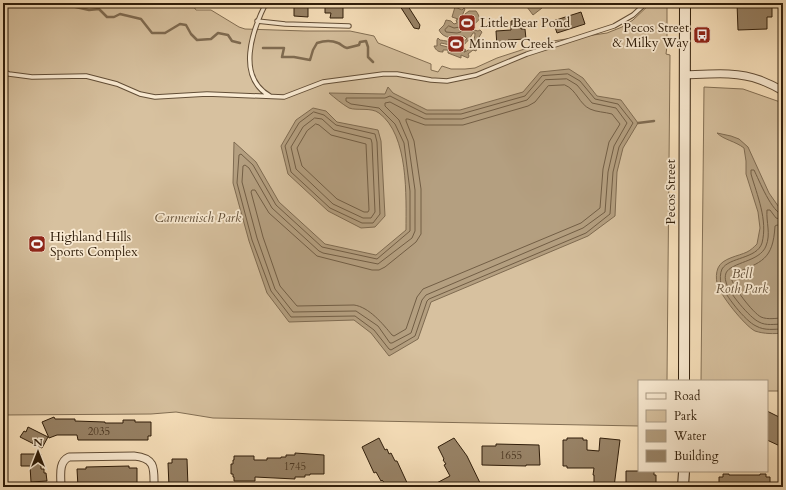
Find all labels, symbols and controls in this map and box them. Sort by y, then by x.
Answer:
sports icon: Little Bear Pond [457,13,477,33]
place label: Little Bear Pond [480,14,570,32]
place label: Pecos Street & Milky Way [612,19,689,52]
bus stop icon: Pecos Street & Milky Way [692,25,712,45]
sports icon: Minnow Creek [446,34,466,54]
place label: Minnow Creek [469,35,554,53]
street label: Pecos Street [662,159,680,225]
park label: Carmenisch Park [155,209,242,227]
place label: Highland Hills Sports Complex [50,228,138,261]
sports icon: Highland Hills Sports Complex [27,234,47,254]
park label: Bell Roth Park [716,265,769,298]
legend [638,380,768,472]
text: Road [674,388,701,404]
text: Park [674,408,698,424]
house number: 2035 [88,424,110,439]
text: Water [673,428,707,444]
north arrow [18,432,58,472]
text: N [33,435,43,450]
house number: 1655 [500,448,522,463]
text: Building [674,448,719,464]
house number: 1745 [284,459,306,474]

